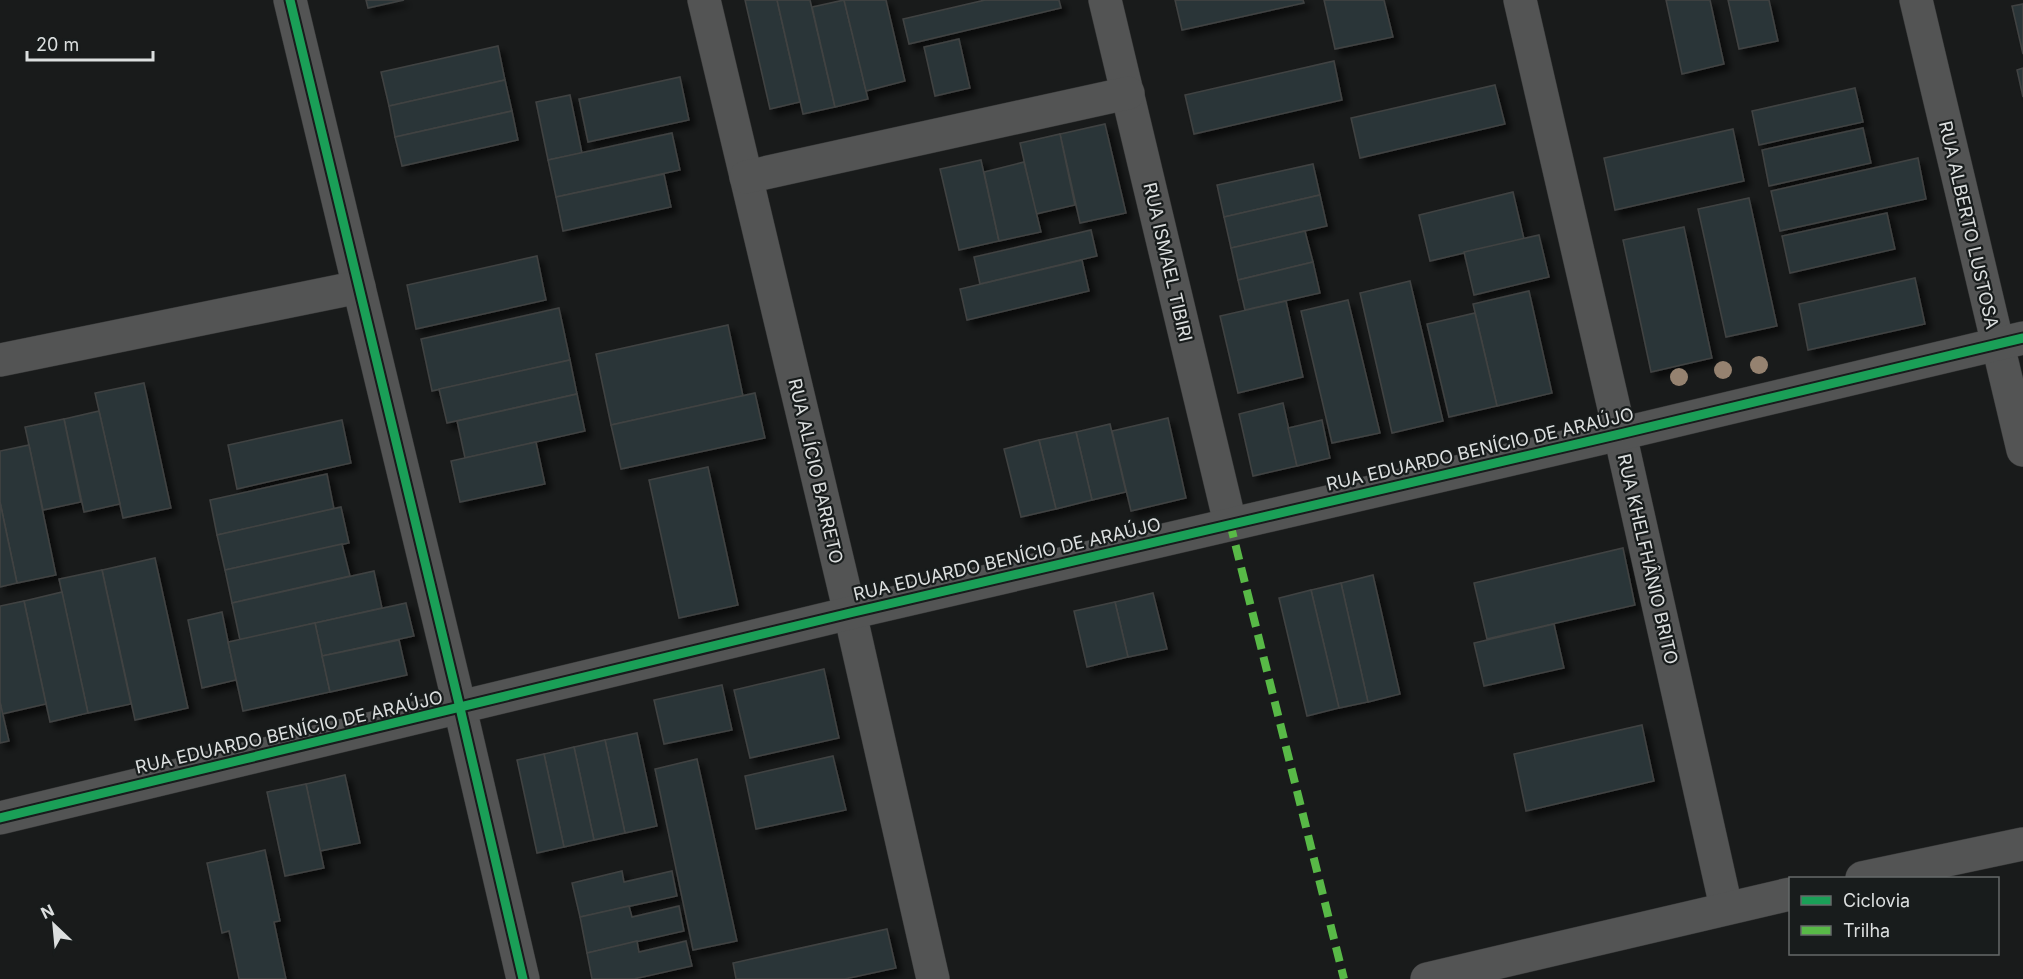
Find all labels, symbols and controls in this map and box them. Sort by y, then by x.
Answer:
scale bar [27,24,153,62]
text: 20 m [36,34,79,55]
street label: RUA ALBERTO LUSTOSA [1935,119,2003,331]
street label: RUA ISMAEL TIBIRI [1139,180,1197,344]
street label: RUA ALÍCIO BARRETO [784,376,849,566]
street label: RUA EDUARDO BENÍCIO DE ARAÚJO [1324,402,1636,495]
street label: RUA KHELFHÂNIO BRITO [1614,452,1683,666]
street label: RUA EDUARDO BENÍCIO DE ARAÚJO [851,512,1163,605]
street label: RUA EDUARDO BENÍCIO DE ARAÚJO [133,685,445,778]
legend [1789,877,1999,955]
text: Ciclovia [1843,890,1910,911]
north arrow [24,895,84,955]
text: N [38,900,57,923]
text: Trilha [1843,920,1890,941]

